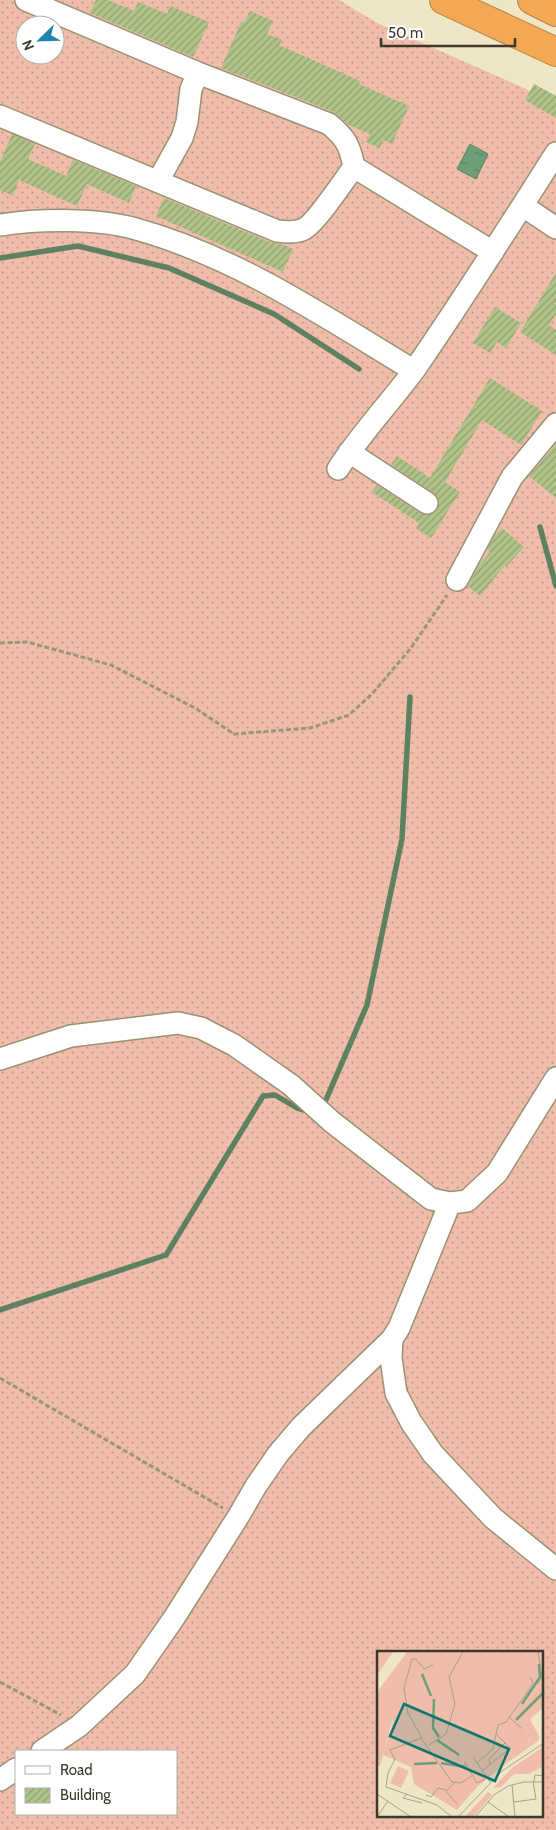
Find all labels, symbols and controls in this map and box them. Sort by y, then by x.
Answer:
north arrow [15,15,65,65]
scale bar [381,15,515,47]
text: 50 m [388,24,423,42]
text: N [18,37,38,53]
inset map [377,1651,544,1818]
legend [15,1750,178,1815]
text: Road [60,1761,93,1779]
text: Building [60,1786,111,1804]

